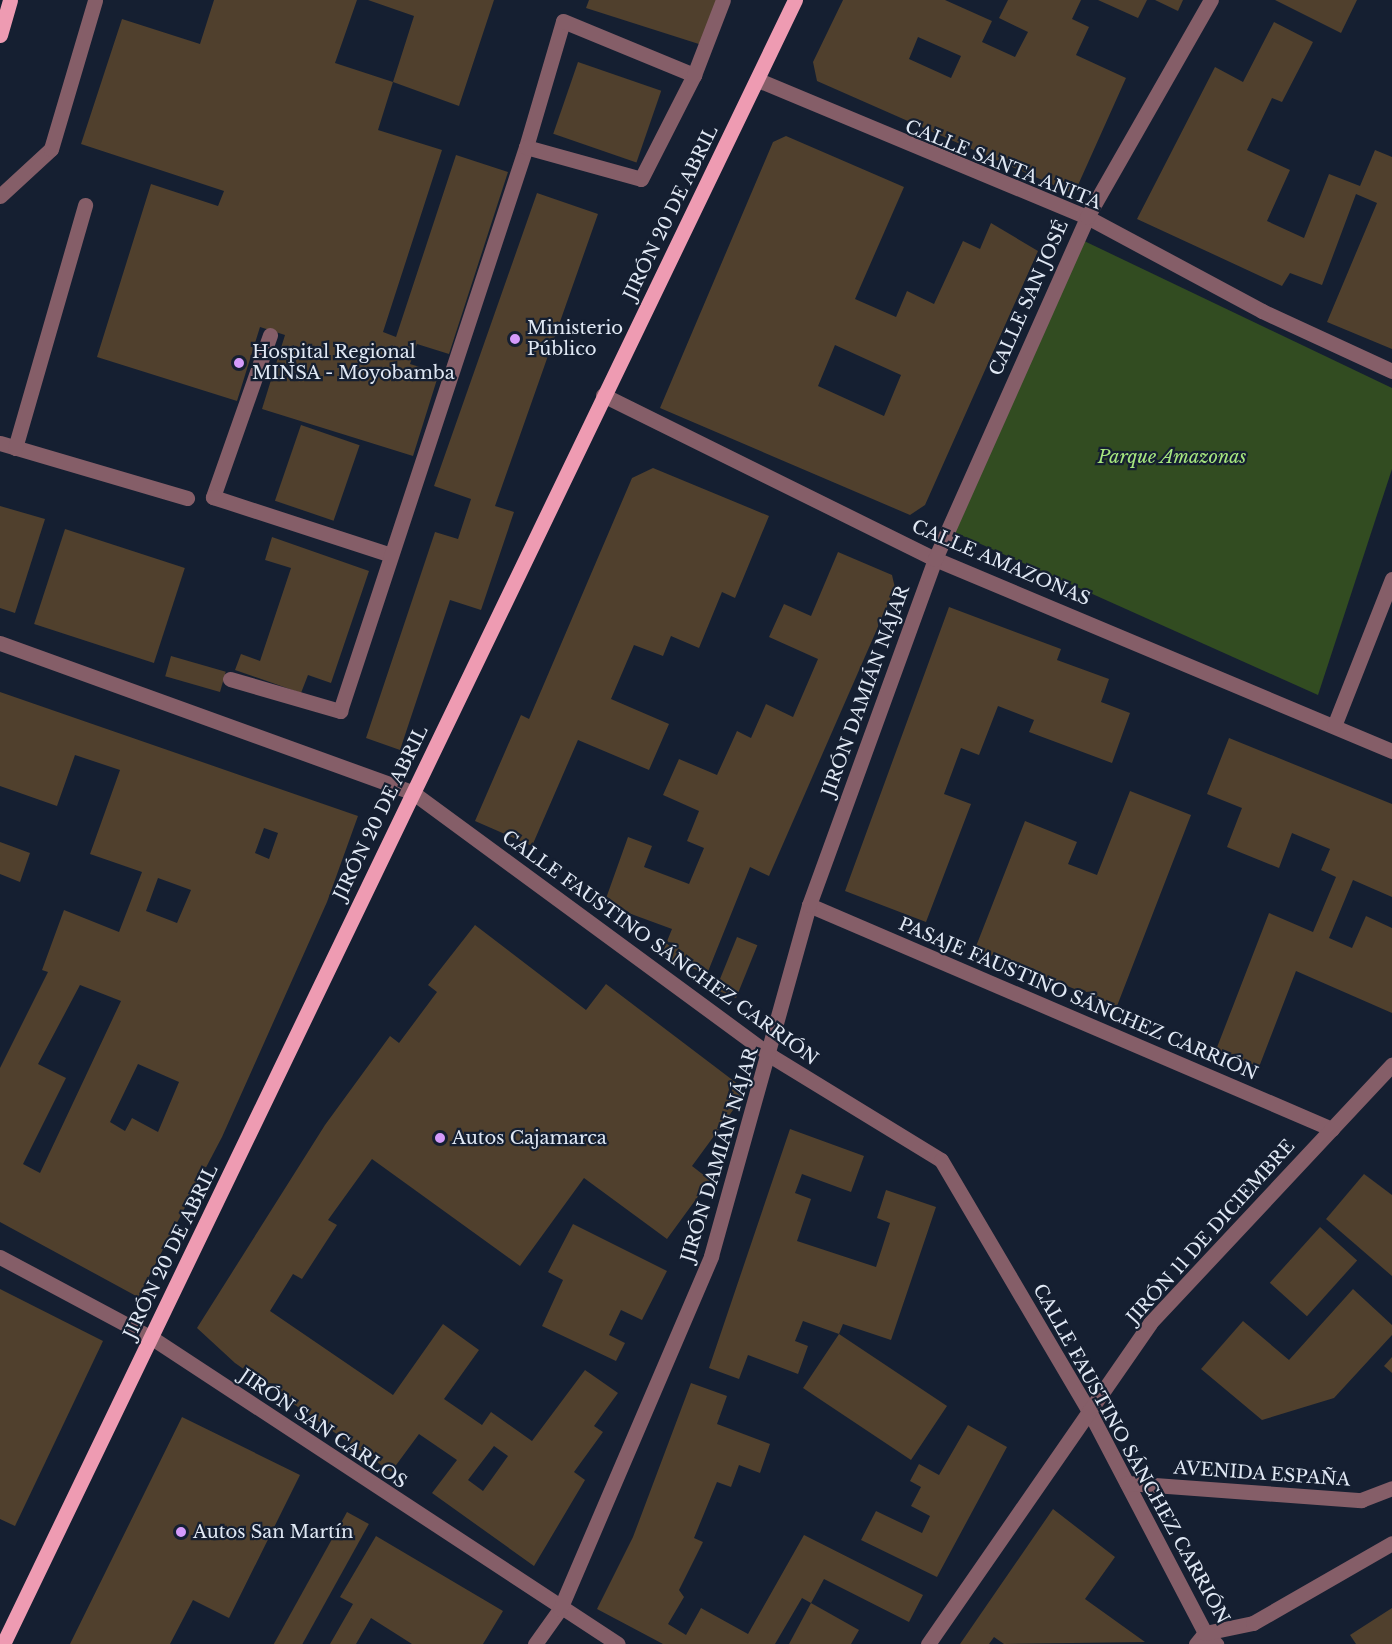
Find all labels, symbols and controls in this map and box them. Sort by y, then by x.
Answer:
street label: CALLE SANTA ANITA [901,115,1105,215]
street label: JIRÓN 20 DE ABRIL [619,122,723,304]
street label: CALLE SAN JOSÉ [985,217,1073,379]
place label: Ministerio Público [527,318,623,360]
marker: Ministerio Público [508,332,522,346]
place label: Hospital Regional MINSA - Moyobamba [252,342,455,385]
marker: Hospital Regional MINSA - Moyobamba [230,354,248,372]
park label: Parque Amazonas [1097,446,1247,468]
street label: CALLE AMAZONAS [908,515,1094,611]
street label: JIRÓN DAMIÁN NÁJAR [818,583,914,799]
street label: JIRÓN 20 DE ABRIL [329,722,433,904]
street label: CALLE FAUSTINO SÁNCHEZ CARRIÓN [498,826,822,1070]
street label: PASAJE FAUSTINO SÁNCHEZ CARRIÓN [895,913,1261,1085]
street label: JIRÓN DAMIÁN NÁJAR [677,1045,763,1265]
place label: Autos Cajamarca [452,1127,607,1149]
marker: Autos Cajamarca [433,1131,447,1145]
street label: JIRÓN 11 DE DICIEMBRE [1123,1136,1299,1328]
street label: JIRÓN 20 DE ABRIL [119,1161,223,1343]
street label: CALLE FAUSTINO SÁNCHEZ CARRIÓN [1028,1280,1234,1628]
street label: JIRÓN SAN CARLOS [235,1365,411,1493]
street label: AVENIDA ESPAÑA [1173,1457,1351,1491]
place label: Autos San Martín [193,1521,353,1543]
marker: Autos San Martín [174,1525,188,1539]

